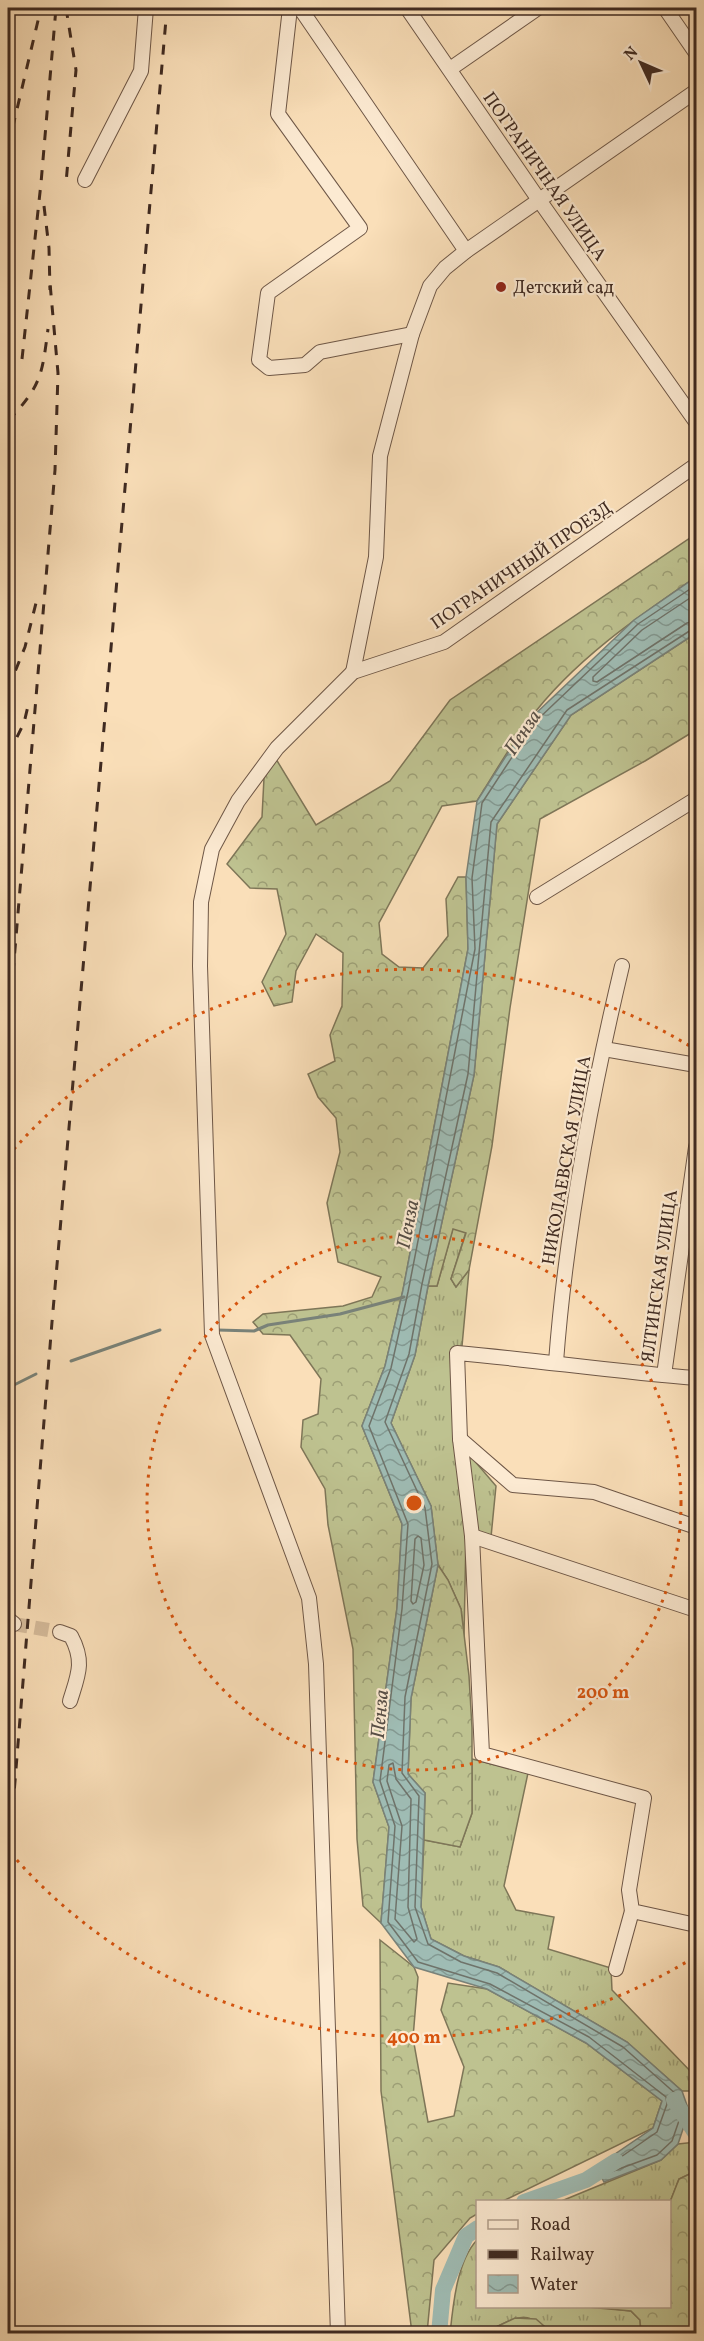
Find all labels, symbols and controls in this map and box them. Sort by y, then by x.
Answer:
north arrow [611,33,671,93]
text: N [620,42,644,66]
street label: ПОГРАНИЧНАЯ УЛИЦА [476,87,612,267]
place label: Детский сад [513,276,614,301]
marker: Детский сад [494,280,508,294]
street label: ПОГРАНИЧНЫЙ ПРОЕЗД [426,496,617,636]
water label: Пенза [498,705,549,761]
street label: НИКОЛАЕВСКАЯ УЛИЦА [537,1053,598,1267]
street label: ЯЛТИНСКАЯ УЛИЦА [636,1188,685,1364]
water label: Пенза [391,1198,427,1251]
centre of rings [404,1493,424,1513]
text: 200 m [577,1681,629,1706]
water label: Пенза [365,1689,397,1740]
text: 400 m [387,2026,441,2051]
legend [476,2200,671,2308]
text: Road [530,2213,571,2238]
text: Railway [530,2243,594,2268]
text: Water [530,2273,578,2298]

